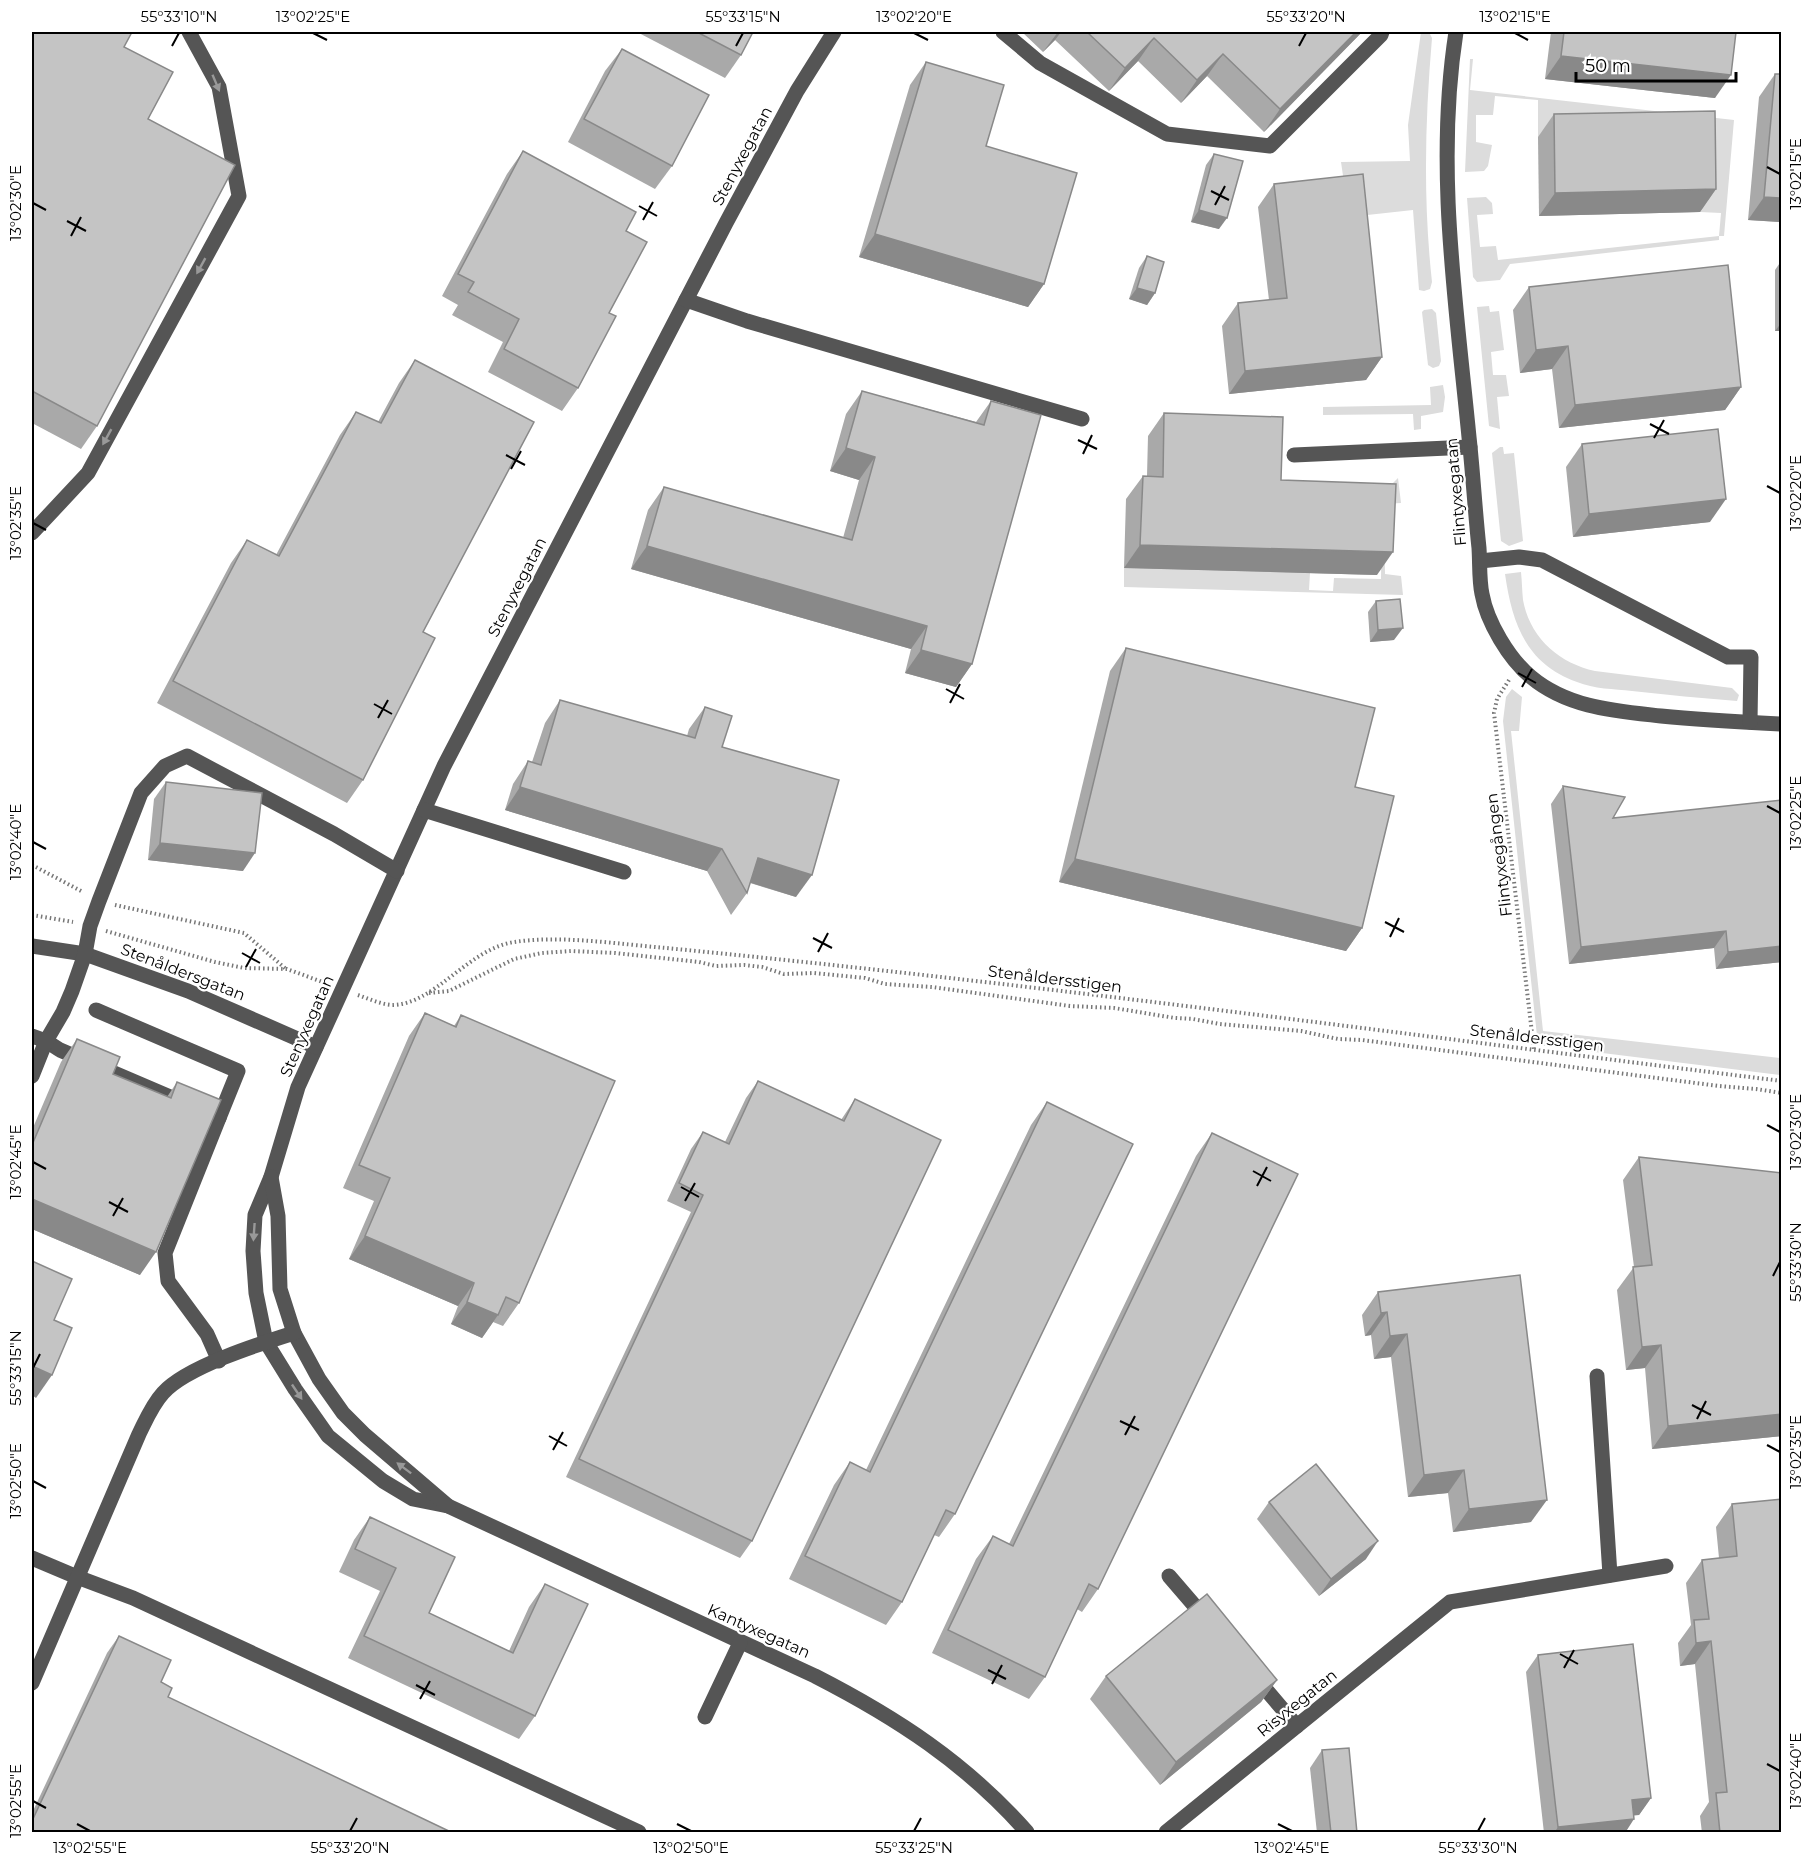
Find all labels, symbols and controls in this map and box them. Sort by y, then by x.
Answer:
text: 55°33'10"N [141,7,217,26]
text: 13°02'25"E [276,7,350,26]
text: 55°33'15"N [705,7,781,26]
text: 13°02'20"E [876,7,952,26]
text: 55°33'20"N [1266,7,1346,26]
text: 13°02'15"E [1479,7,1551,26]
scale bar [1576,45,1736,83]
text: 50 m [1585,55,1631,77]
one-way arrow [211,75,221,93]
street label: Stenyxegatan [708,103,776,209]
text: 13°02'15"E [1786,138,1805,210]
text: 13°02'30"E [6,165,25,241]
one-way arrow [196,258,206,275]
one-way arrow [102,429,112,446]
street label: Flintyxegatan [1442,437,1470,547]
text: 13°02'20"E [1786,455,1805,531]
text: 13°02'35"E [6,486,25,560]
street label: Stenyxegatan [484,534,550,640]
text: 13°02'25"E [1786,776,1805,850]
street label: Flintyxegången [1482,792,1516,918]
text: 13°02'40"E [6,804,25,880]
street label: Stenåldersgatan [118,940,248,1004]
street label: Stenåldersstigen [987,961,1123,997]
street label: Stenyxegatan [276,972,338,1080]
street label: Stenåldersstigen [1469,1020,1605,1056]
text: 13°02'30"E [1786,1094,1805,1170]
text: 13°02'45"E [6,1125,25,1199]
text: 55°33'30"N [1786,1222,1805,1302]
one-way arrow [249,1223,259,1242]
text: 55°33'15"N [6,1330,25,1406]
one-way arrow [291,1383,303,1399]
text: 13°02'35"E [1786,1415,1805,1489]
text: 13°02'50"E [6,1443,25,1519]
one-way arrow [396,1463,411,1475]
street label: Kantyxegatan [705,1600,813,1662]
street label: Risyxegatan [1253,1665,1341,1741]
text: 13°02'40"E [1786,1733,1805,1809]
text: 13°02'55"E [6,1764,25,1838]
text: 13°02'55"E [53,1838,127,1857]
text: 55°33'20"N [310,1838,390,1857]
text: 13°02'50"E [653,1838,729,1857]
text: 55°33'25"N [875,1838,953,1857]
text: 13°02'45"E [1255,1838,1329,1857]
text: 55°33'30"N [1438,1838,1518,1857]

